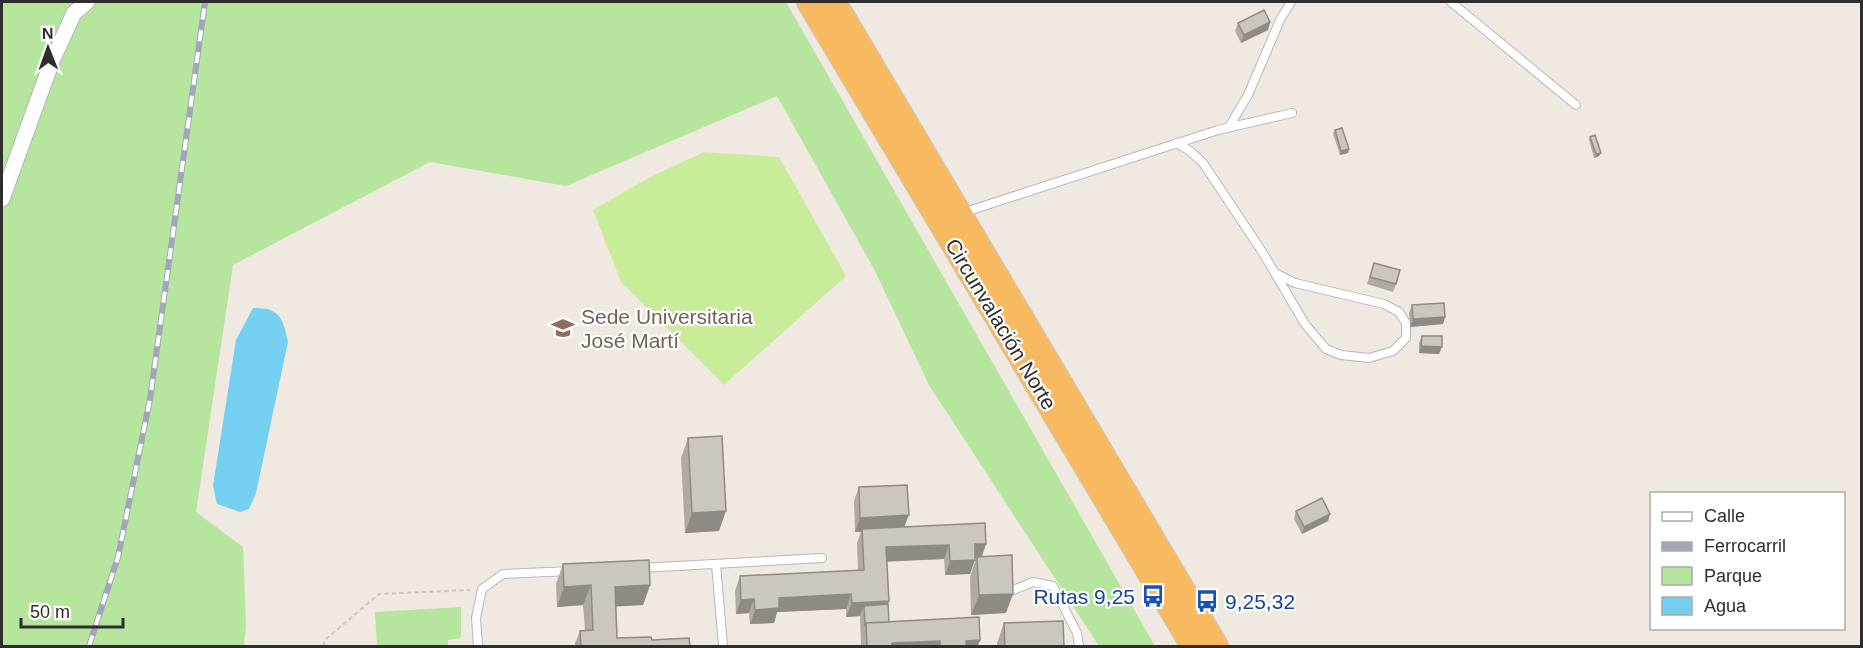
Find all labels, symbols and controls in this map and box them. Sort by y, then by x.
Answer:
north arrow [18,18,78,78]
text: N [42,25,54,42]
street label: Circunvalación Norte [941,235,1061,413]
place label: Sede Universitaria José Martí [581,305,753,352]
school or university icon: Sede Universitaria José Martí [550,315,576,341]
legend [1650,492,1845,630]
text: Calle [1704,506,1745,526]
text: Ferrocarril [1704,536,1786,556]
text: Parque [1704,566,1762,586]
bus stop icon: Rutas 9,25 [1140,583,1166,609]
place label: Rutas 9,25 [1033,585,1135,608]
bus stop icon: 9,25,32 [1194,588,1220,614]
place label: 9,25,32 [1225,590,1295,613]
scale bar [21,591,123,629]
text: Agua [1704,596,1747,616]
text: 50 m [30,602,70,622]

